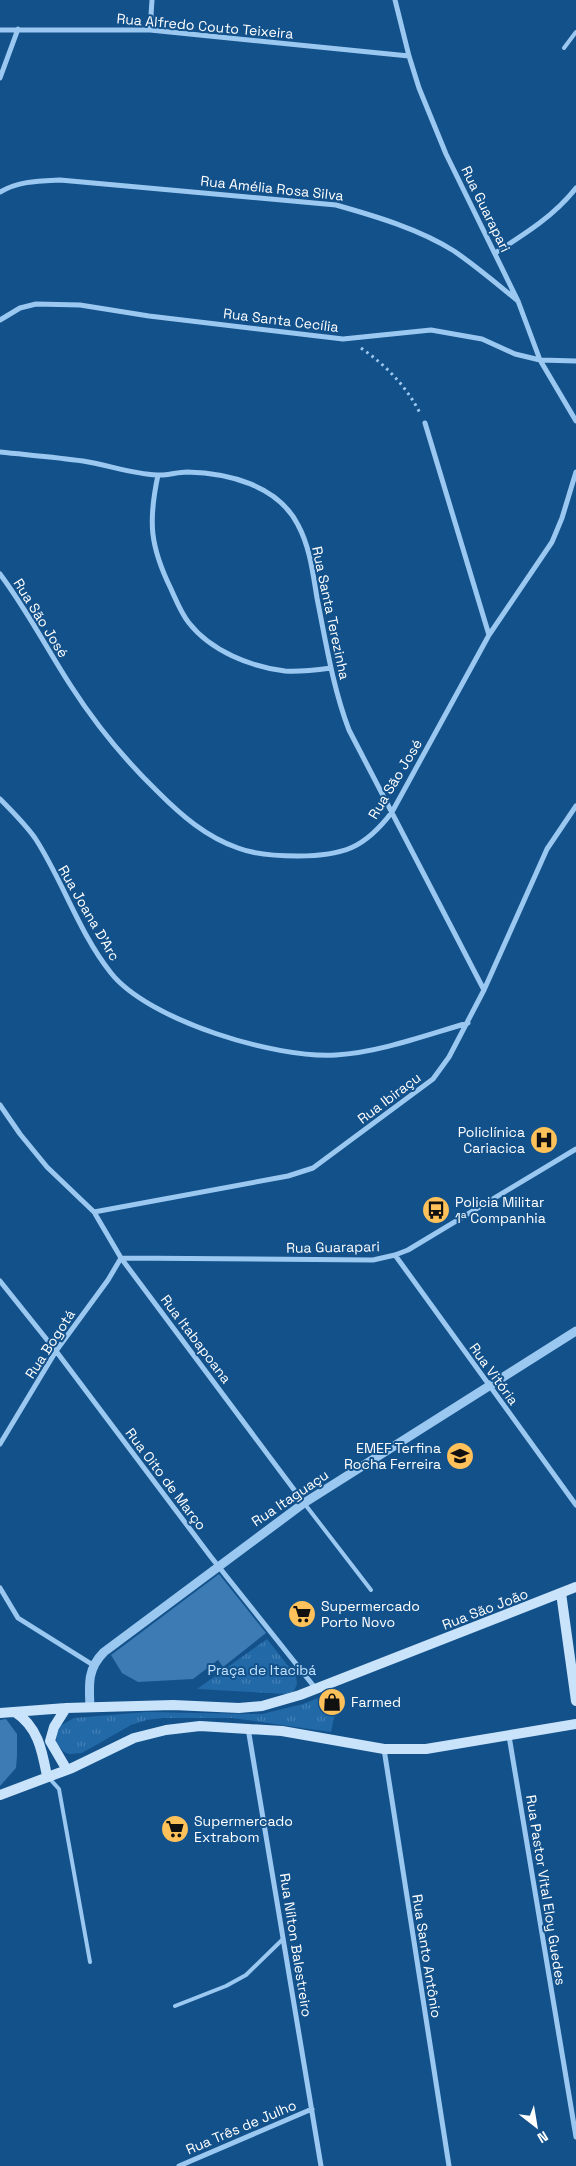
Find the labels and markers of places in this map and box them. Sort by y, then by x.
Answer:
place label: Policlínica Cariacica [458,1123,525,1157]
hospital icon: Policlínica Cariacica [529,1125,559,1155]
place label: Policia Militar 1ª Companhia [455,1193,546,1227]
bus stop icon: Policia Militar 1ª Companhia [421,1195,451,1225]
place label: EMEF Terfina Rocha Ferreira [344,1439,441,1473]
school or university icon: EMEF Terfina Rocha Ferreira [445,1441,475,1471]
place label: Supermercado Porto Novo [321,1597,420,1631]
supermarket icon: Supermercado Porto Novo [287,1599,317,1629]
shop icon: Farmed [317,1687,347,1717]
place label: Farmed [351,1693,401,1711]
place label: Supermercado Extrabom [194,1812,293,1846]
supermarket icon: Supermercado Extrabom [160,1814,190,1844]

